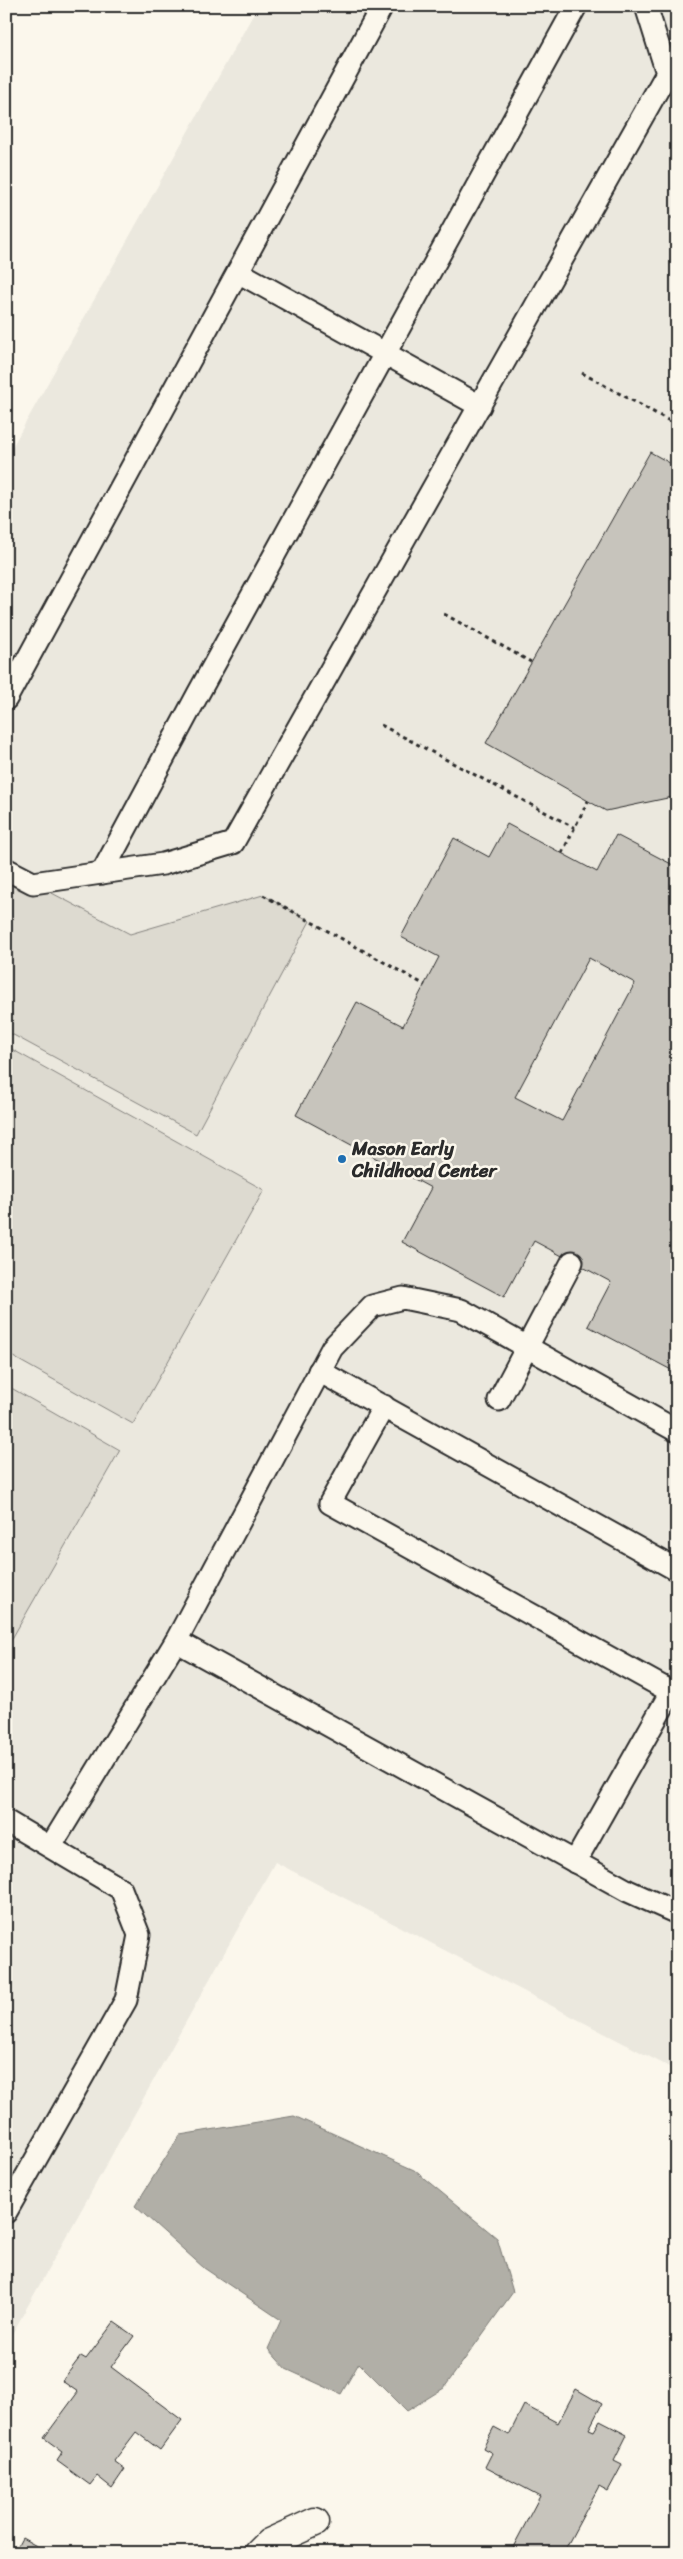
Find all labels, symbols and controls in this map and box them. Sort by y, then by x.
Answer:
place label: Mason Early Childhood Center [351,1132,498,1187]
marker: Mason Early Childhood Center [336,1153,348,1165]

